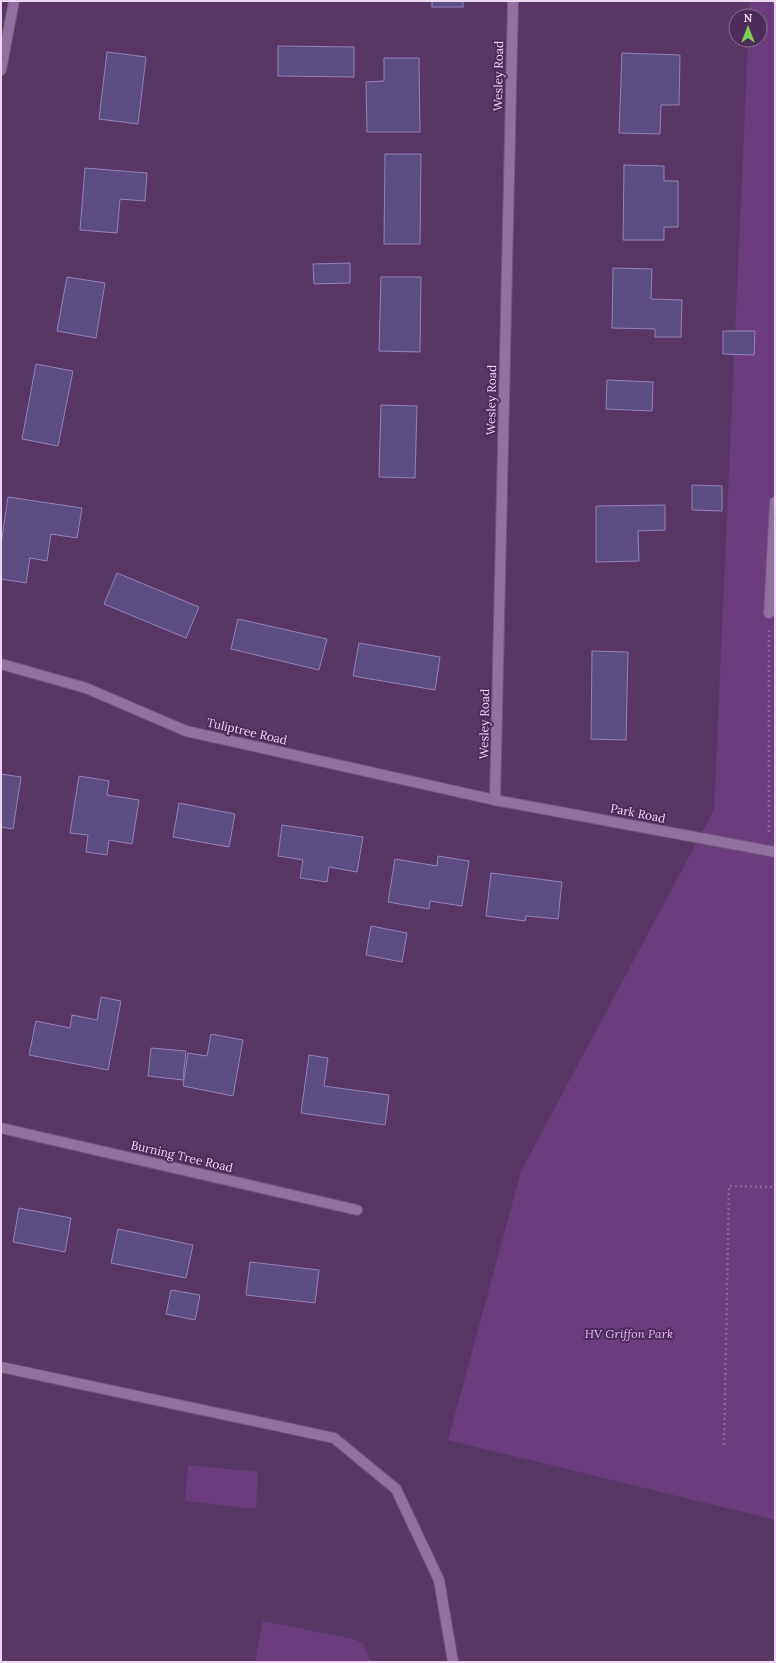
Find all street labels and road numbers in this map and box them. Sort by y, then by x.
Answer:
street label: Wesley Road [490,41,506,111]
street label: Wesley Road [483,365,499,435]
street label: Wesley Road [476,689,492,759]
street label: Tuliptree Road [205,714,289,748]
street label: Park Road [609,800,667,826]
street label: Burning Tree Road [130,1137,234,1175]

